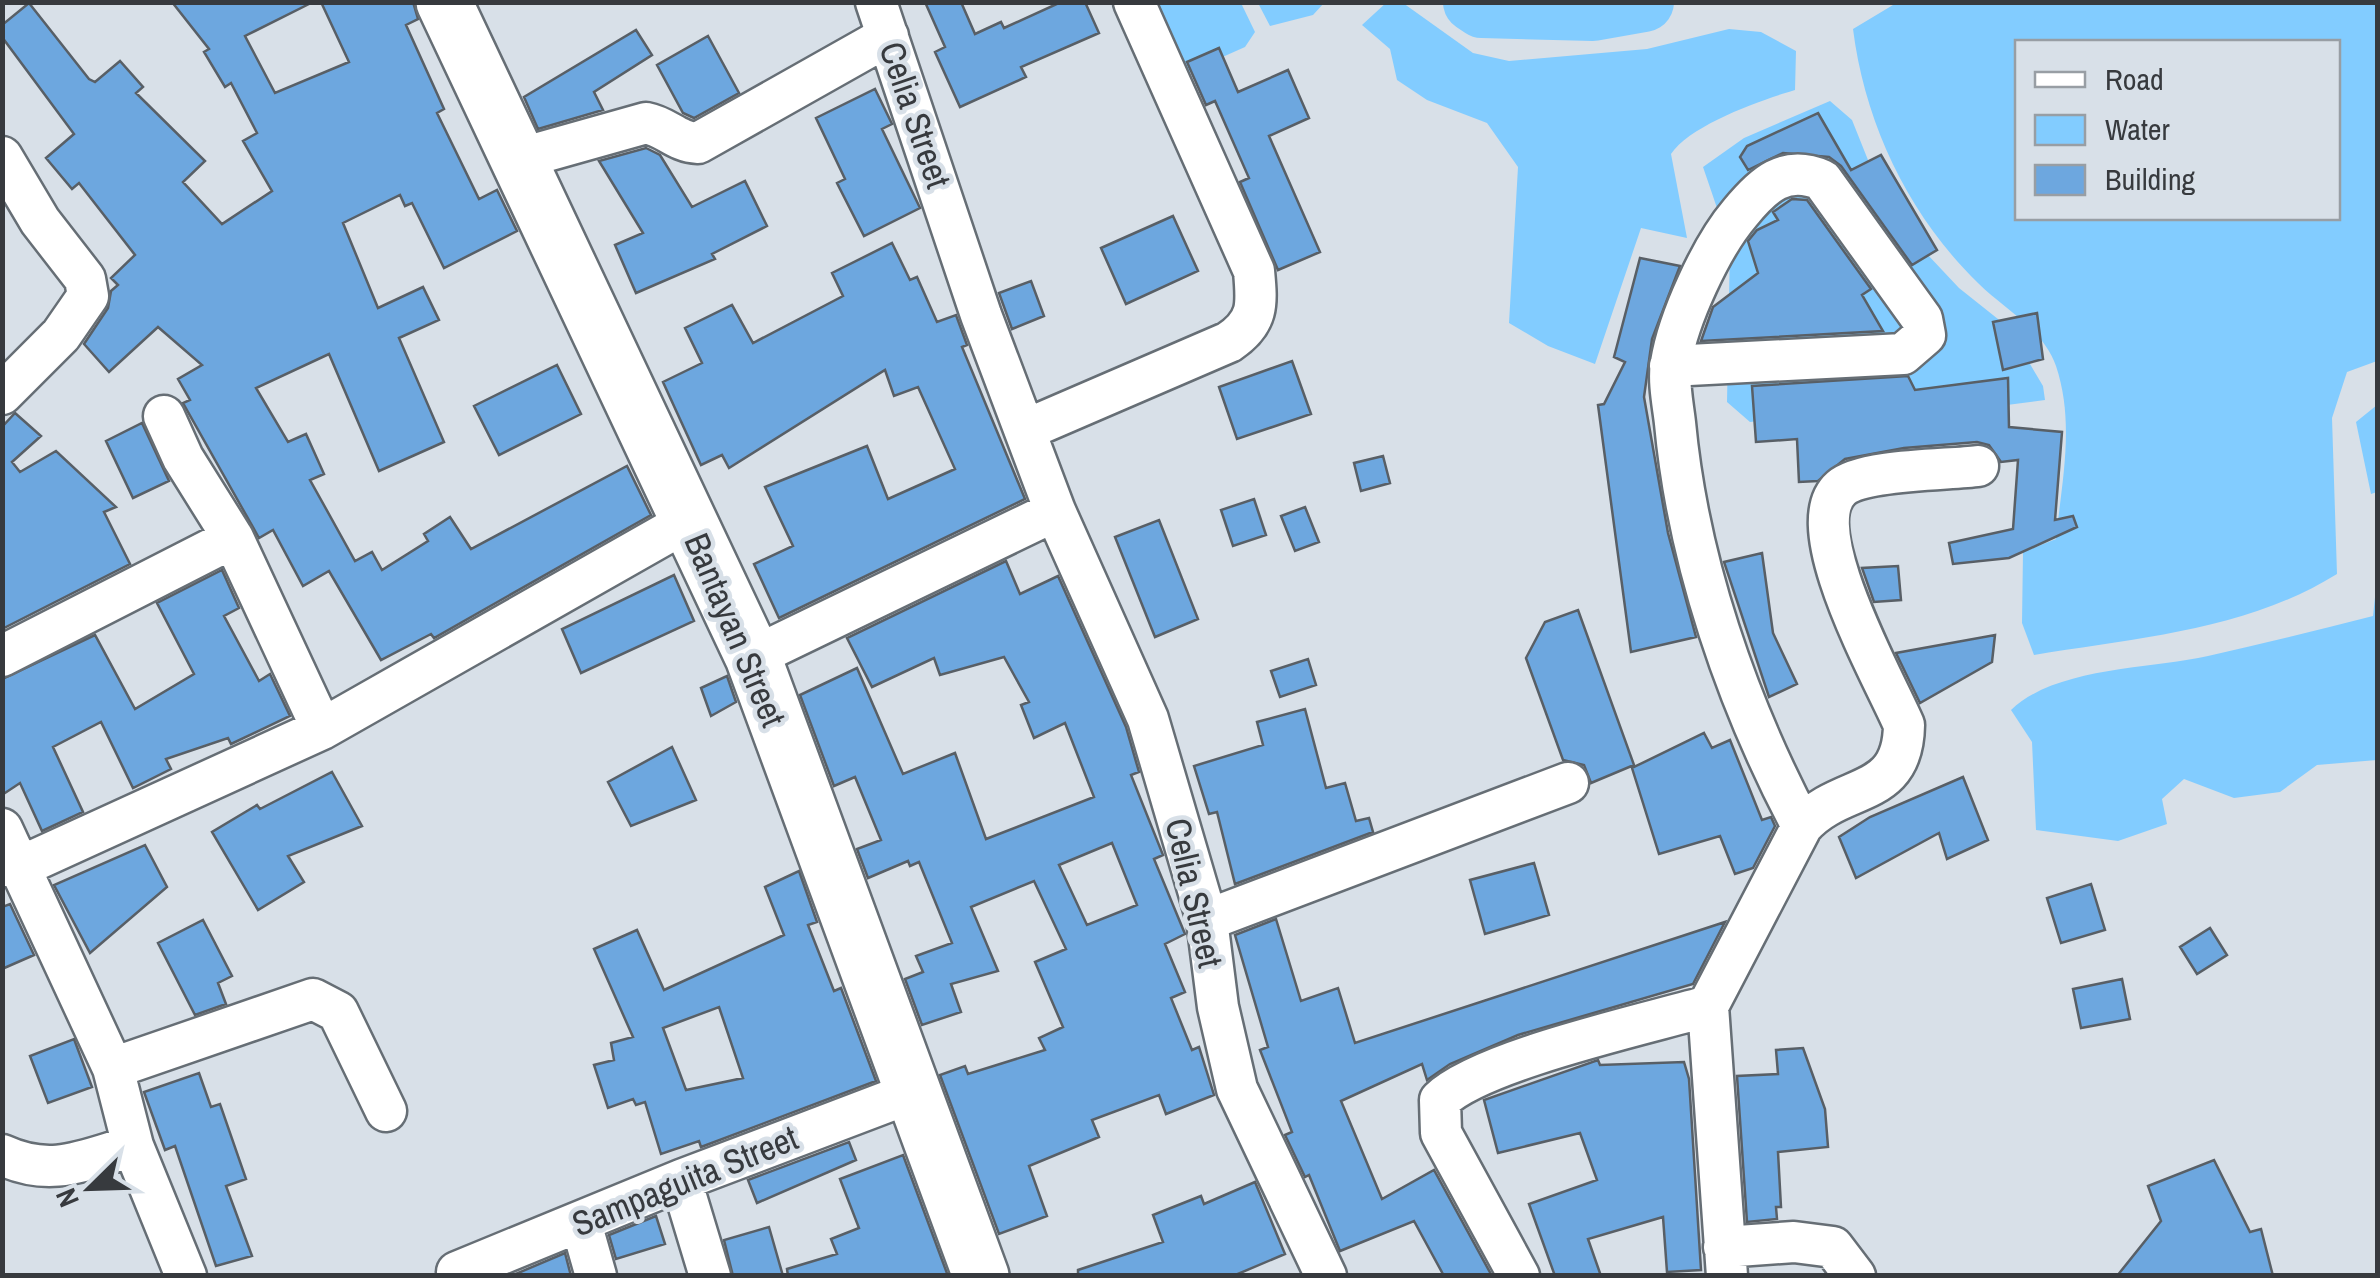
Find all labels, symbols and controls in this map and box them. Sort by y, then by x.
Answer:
street label: Celia Street [869,36,962,194]
legend [2015,40,2340,220]
text: Road [2105,59,2164,99]
text: Water [2105,109,2171,149]
text: Building [2105,159,2196,199]
street label: Bantayan Street [674,526,797,734]
street label: Celia Street [1155,814,1234,972]
street label: Sampaguita Street [565,1114,805,1247]
north arrow [40,1138,140,1238]
text: N [46,1183,88,1213]

